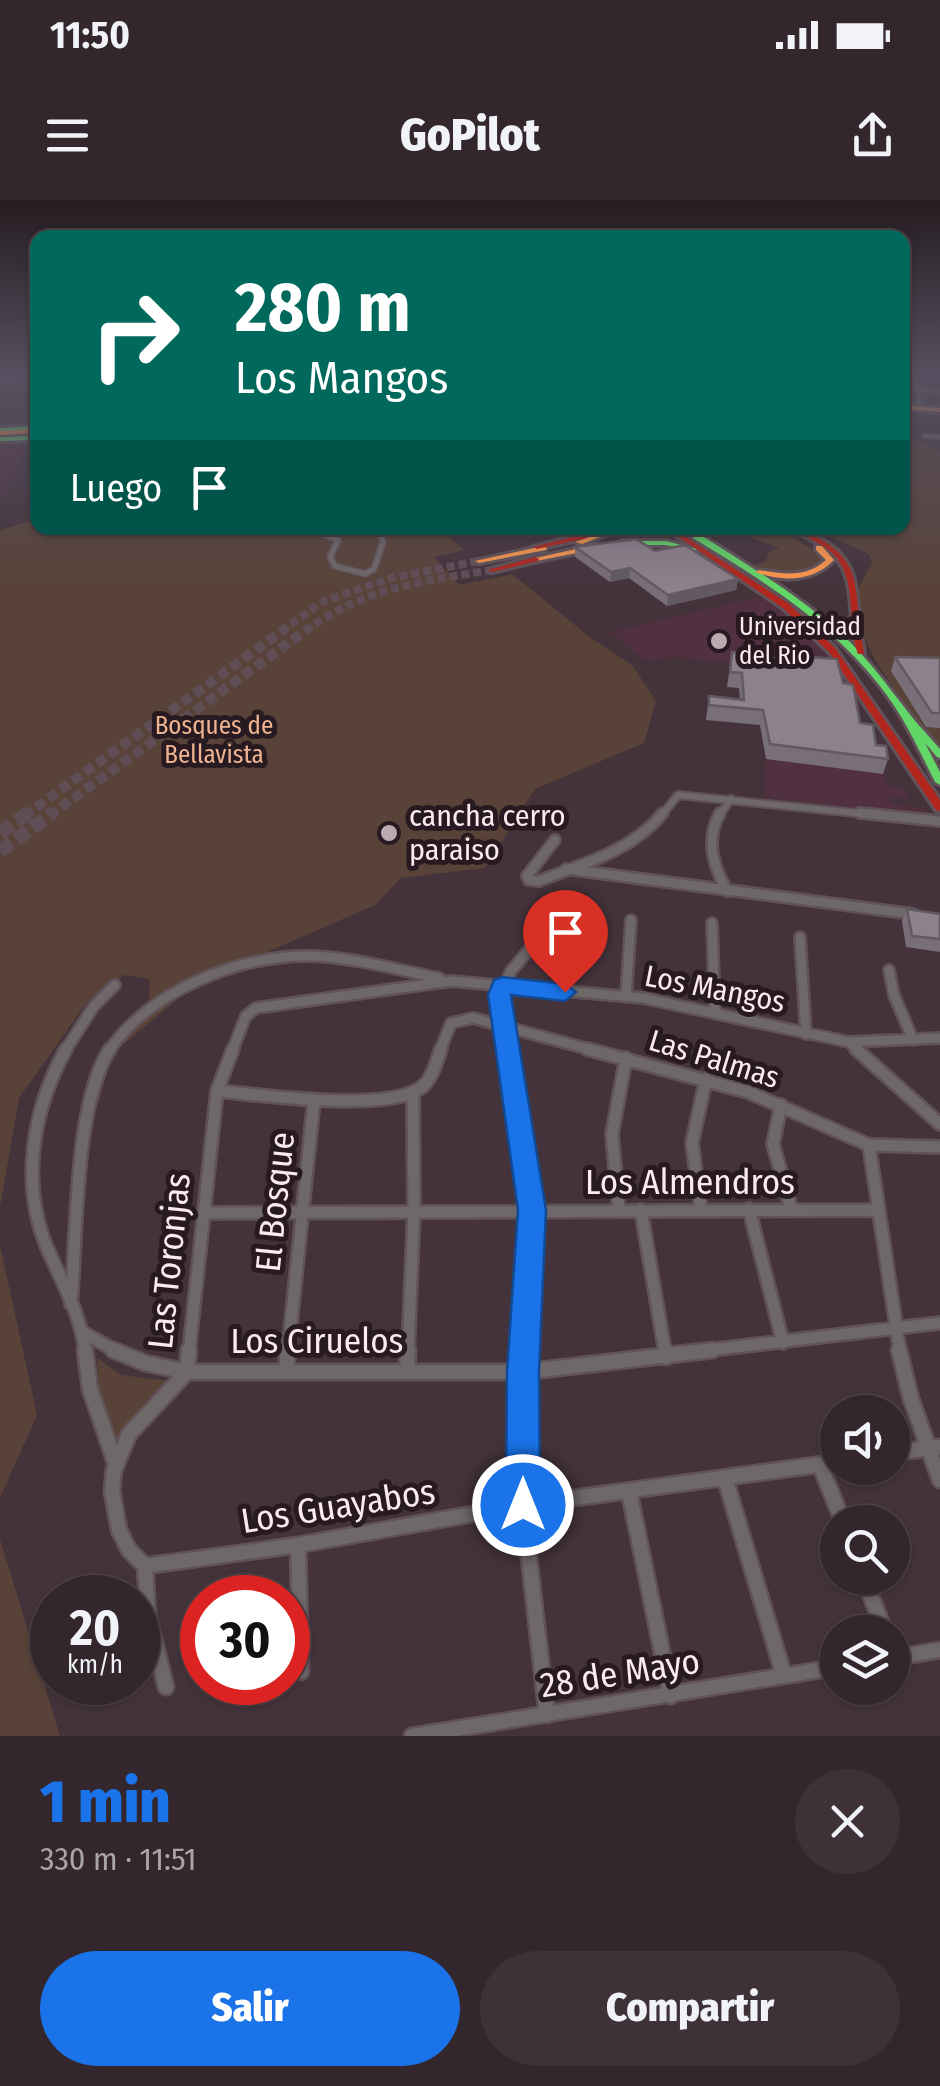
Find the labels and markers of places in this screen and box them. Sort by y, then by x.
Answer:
place label: Universidad del Rio [739,612,861,671]
marker: Universidad del Rio [708,630,730,652]
place label: cancha cerro paraiso [409,798,565,868]
marker: cancha cerro paraiso [378,822,400,844]
pin [523,890,608,993]

